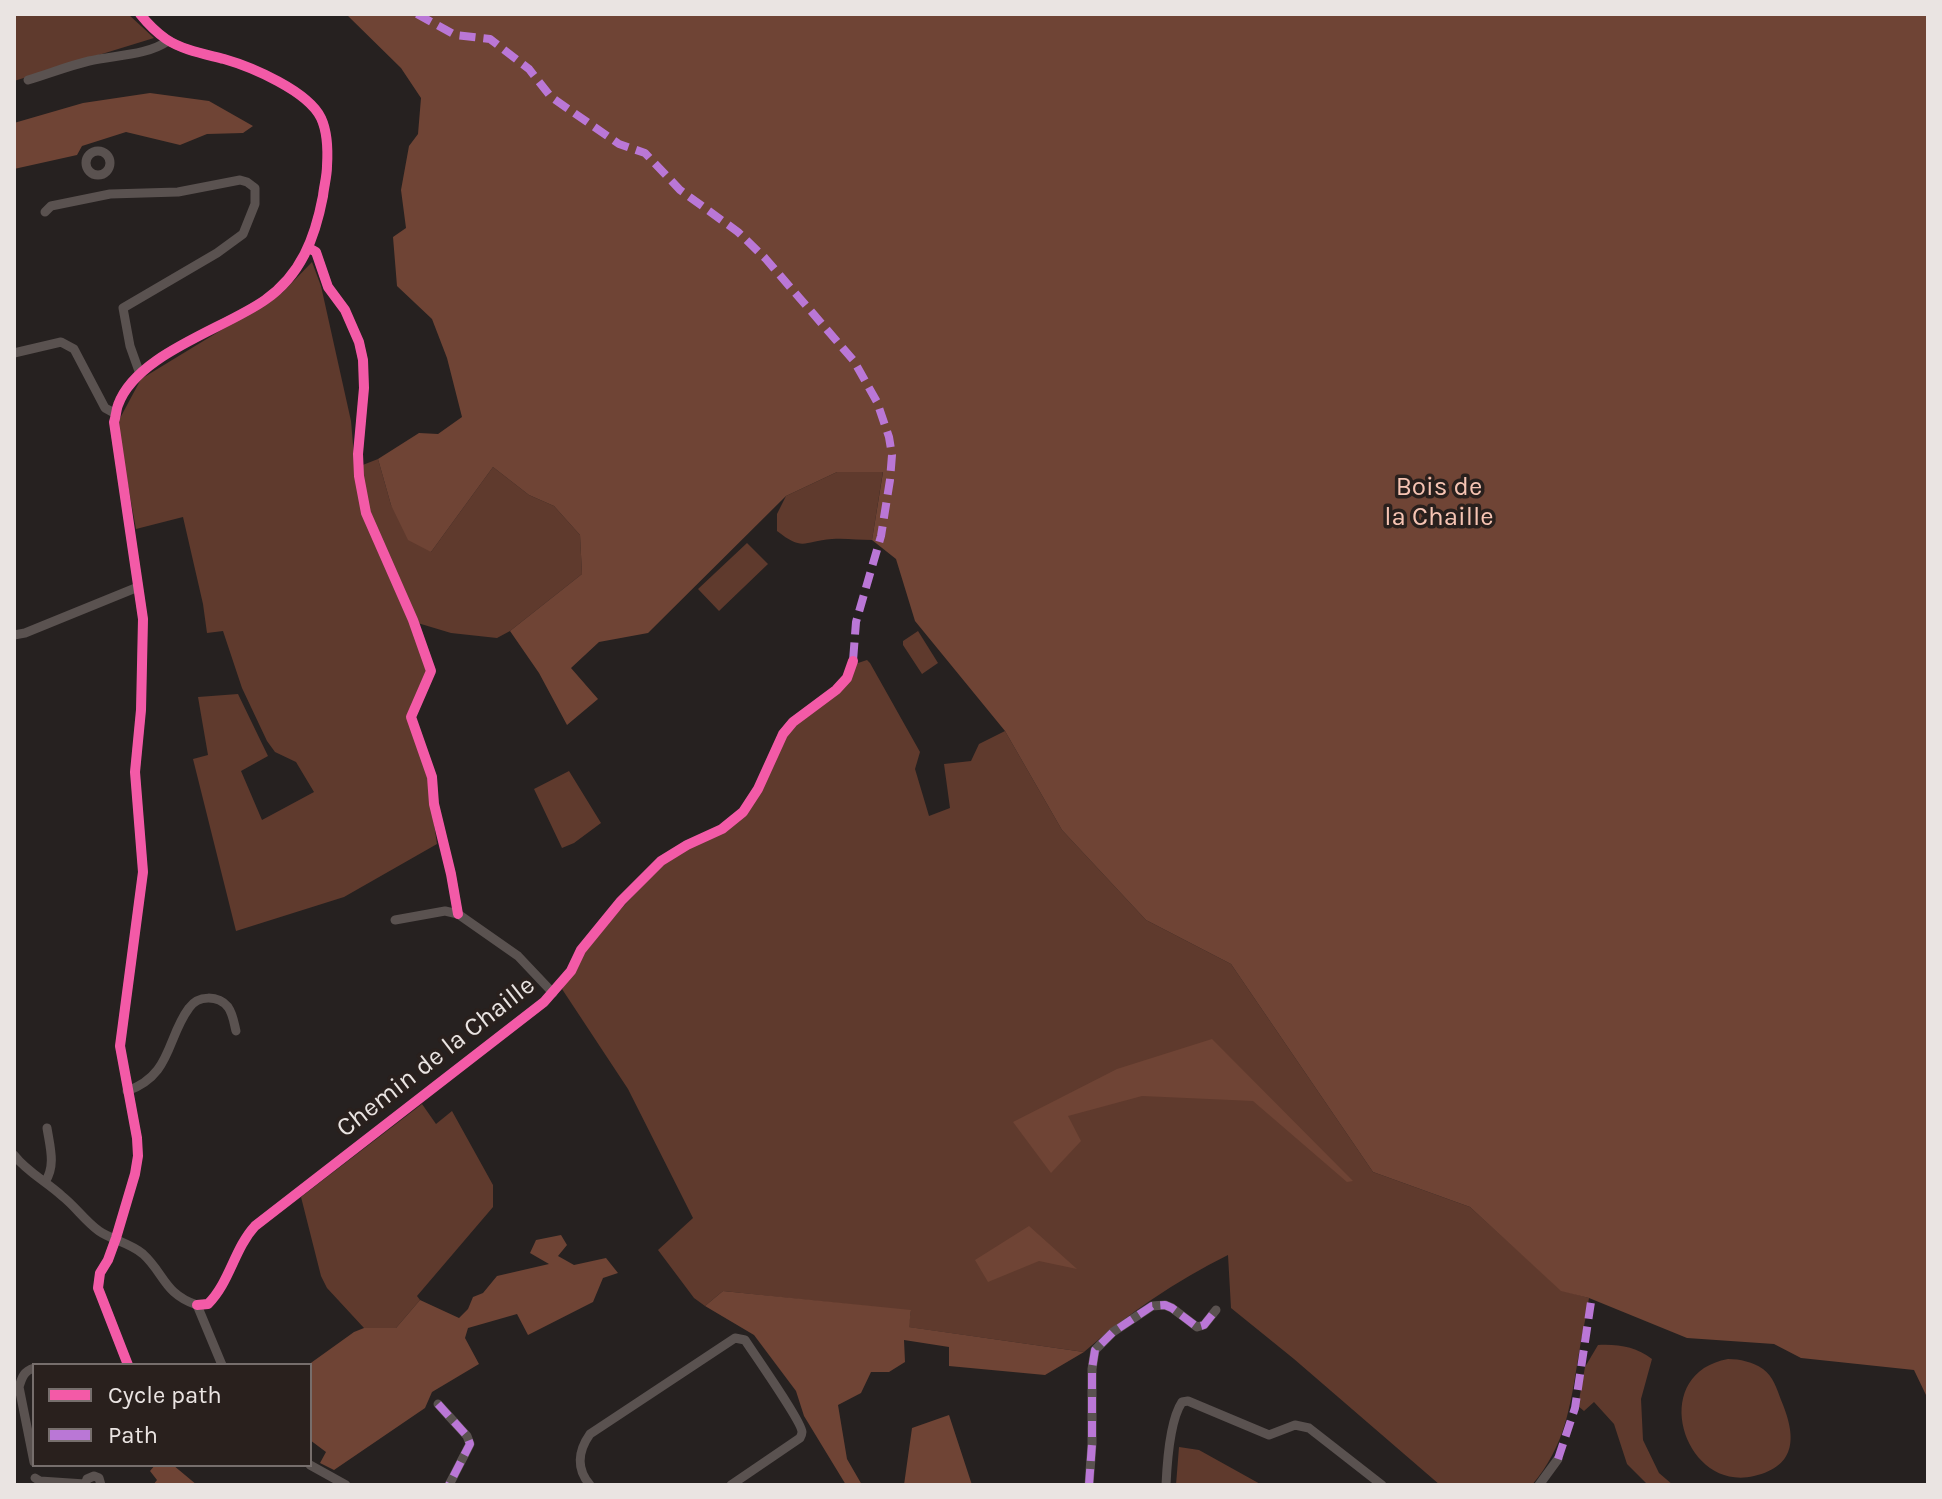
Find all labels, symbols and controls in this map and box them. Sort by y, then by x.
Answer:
park label: Bois de la Chaille [1384,472,1494,534]
street label: Chemin de la Chaille [331,970,541,1144]
legend [32,1363,312,1467]
text: Cycle path [108,1381,222,1409]
text: Path [108,1421,158,1449]

